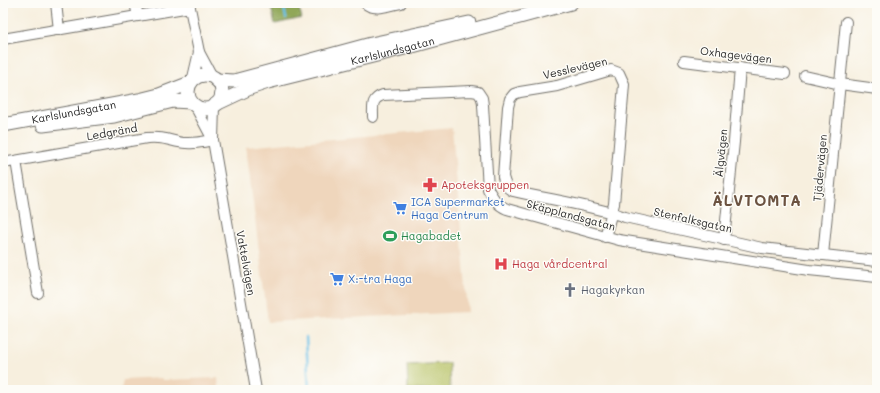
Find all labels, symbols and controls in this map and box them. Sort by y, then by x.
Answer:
street label: Karlslundsgatan [349,32,436,68]
street label: Oxhagevägen [699,43,773,66]
street label: Vesslevägen [541,53,609,82]
street label: Karlslundsgatan [30,96,117,127]
street label: Ledgränd [85,120,139,143]
street label: Älgvägen [711,128,730,178]
street label: Tjädervägen [809,134,830,202]
pharmacy icon: Apoteksgruppen [422,177,438,193]
place label: Apoteksgruppen [441,177,529,192]
district label: ÄLVTOMTA [712,190,802,210]
place label: ICA Supermarket Haga Centrum [411,194,505,222]
street label: Skäpplandsgatan [525,195,617,234]
supermarket icon: ICA Supermarket Haga Centrum [392,200,408,216]
street label: Stenfalksgatan [652,203,734,236]
sports icon: Hagabadet [382,228,398,244]
place label: Hagabadet [401,228,462,243]
street label: Vaktelvägen [233,229,260,297]
hospital icon: Haga vårdcentral [493,256,509,272]
place label: Haga vårdcentral [512,256,608,271]
supermarket icon: X:-tra Haga [329,271,345,287]
place label: X:-tra Haga [348,271,412,286]
church icon: Hagakyrkan [562,282,578,298]
place label: Hagakyrkan [581,282,645,297]

